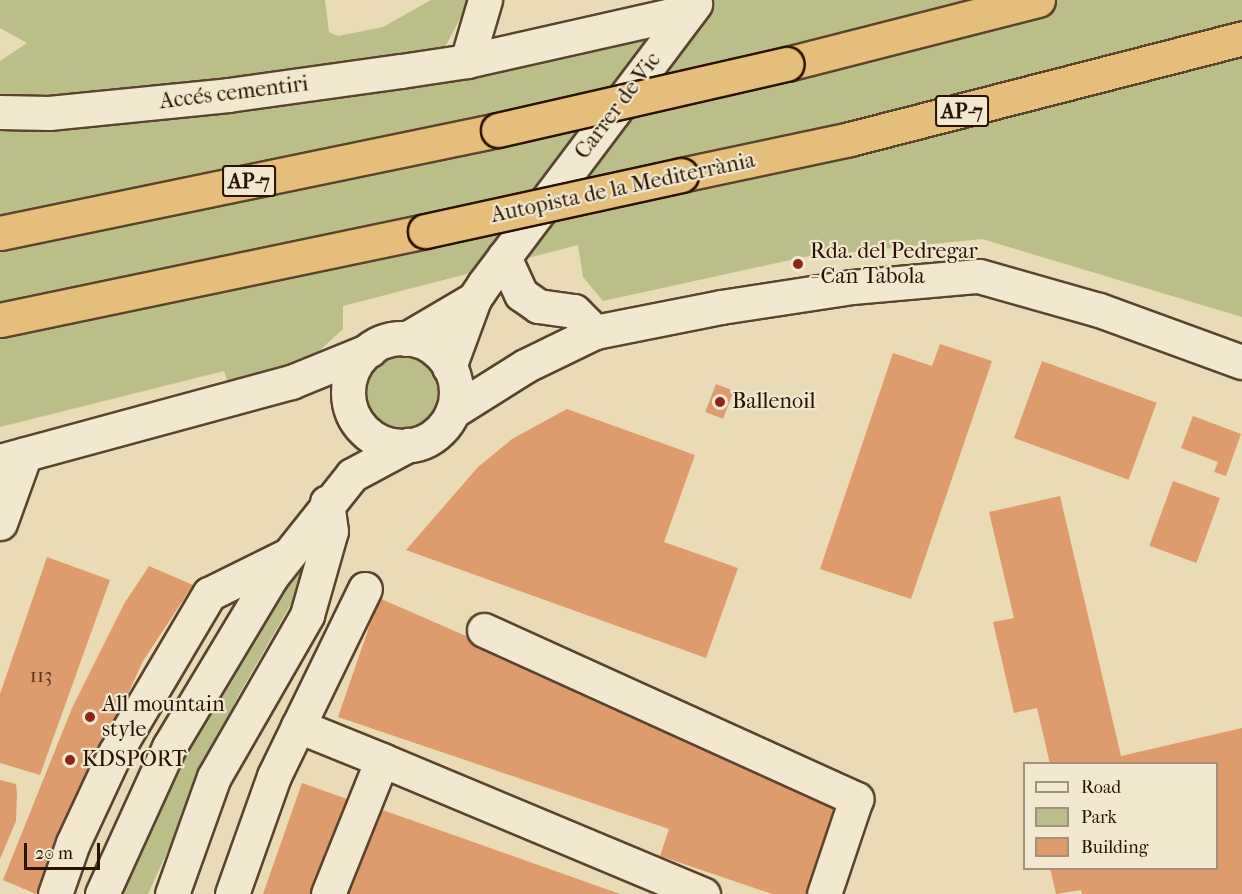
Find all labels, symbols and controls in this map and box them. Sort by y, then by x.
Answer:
street label: Carrer de Vic [569,48,667,164]
street label: Accés cementiri [158,71,310,115]
road number: AP-7 [935,93,989,129]
street label: Autopista de la Mediterrània [489,147,757,229]
road number: AP-7 [222,163,276,199]
place label: Rda. del Pedregar - Can Tabola [810,238,978,290]
marker: Rda. del Pedregar - Can Tabola [791,257,805,271]
place label: Ballenoil [732,389,816,415]
marker: Ballenoil [713,395,727,409]
house number: 113 [30,663,52,687]
place label: All mountain style [102,691,225,742]
marker: All mountain style [83,710,97,724]
place label: KDSPORT [82,747,187,773]
marker: KDSPORT [63,753,77,767]
legend [1023,762,1218,870]
text: Road [1081,777,1121,798]
text: Park [1081,807,1117,828]
scale bar [27,831,104,869]
text: Building [1081,837,1148,858]
text: 20 m [35,843,73,864]

